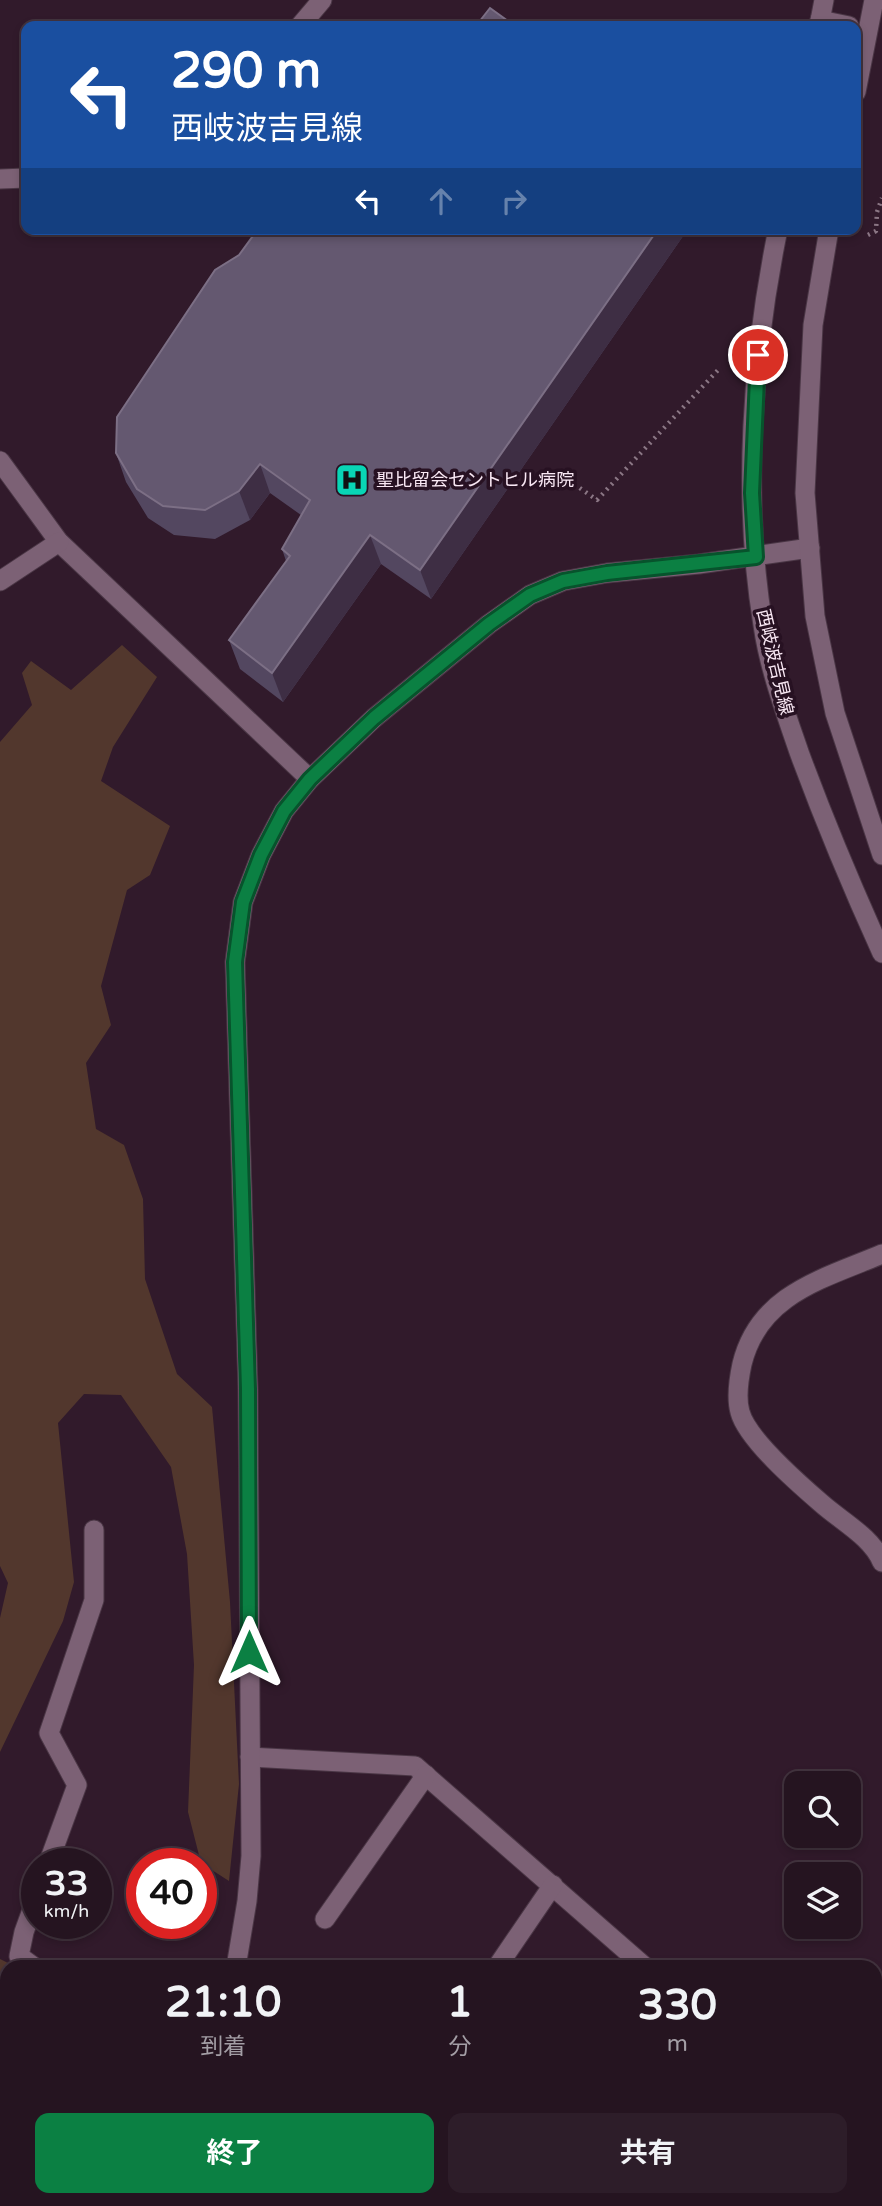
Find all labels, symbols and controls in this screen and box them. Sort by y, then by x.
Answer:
text: 290 m [171,42,321,101]
icon: left [56,49,147,140]
text: 西岐波吉見線 [171,110,363,148]
icon: left [349,182,387,220]
icon: ahead [422,182,460,220]
icon: right [495,182,533,220]
pin [728,325,788,385]
icon: arrive [739,336,777,374]
hospital icon: 聖比留会セントヒル病院 [333,461,371,499]
place label: 聖比留会セントヒル病院 [376,469,574,491]
street label: 西岐波吉見線 [752,607,798,717]
position arrow [212,1615,286,1689]
map controls [784,1771,861,1939]
button: search [784,1771,861,1848]
speed limit sign: 40 [126,1848,217,1939]
button: layers [784,1862,861,1939]
text: 33 [45,1863,88,1905]
text: km/h [44,1900,89,1922]
text: 21:10 [165,1977,281,2028]
text: 1 [446,1977,473,2028]
text: 330 [638,1980,717,2031]
text: m [667,2030,688,2058]
text: 到着 [200,2033,246,2061]
text: 分 [448,2033,471,2061]
button: 終了 [35,2113,434,2193]
button: 共有 [448,2113,847,2193]

